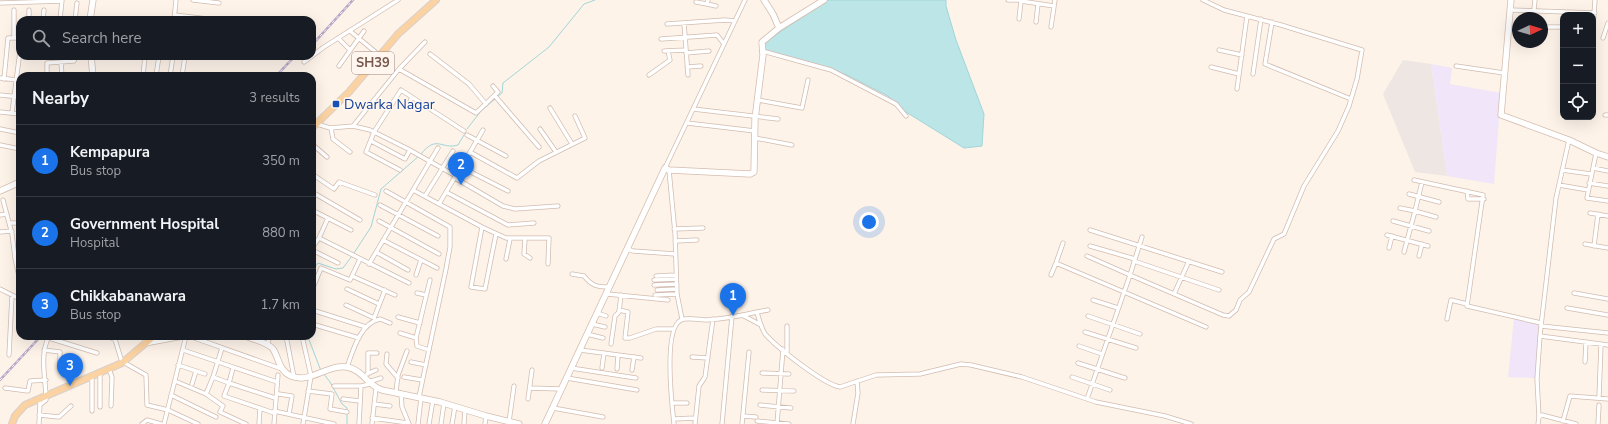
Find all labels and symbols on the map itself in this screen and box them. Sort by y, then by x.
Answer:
north arrow [1512,12,1548,48]
road number: SH39 [352,52,394,74]
place label: Dwarka Nagar [344,95,435,114]
marker: Dwarka Nagar [331,99,341,109]
pin: 2 [448,152,474,185]
your location [859,212,879,232]
pin: 1 [720,283,746,316]
pin: 3 [57,353,83,386]

